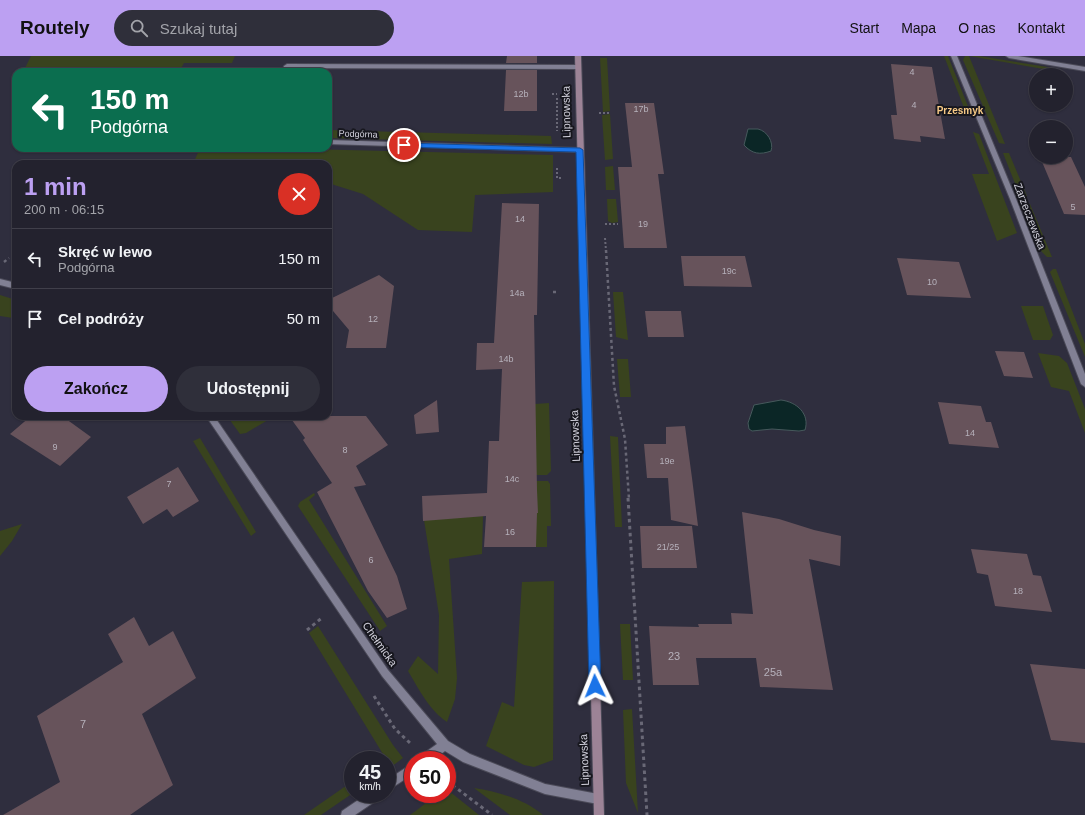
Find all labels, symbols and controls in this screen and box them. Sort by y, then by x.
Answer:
search box [114,10,394,46]
text: Routely [20,17,90,38]
icon: search [128,17,150,39]
text: Szukaj tutaj [160,20,237,37]
text: Start [850,20,879,36]
text: Mapa [901,20,936,36]
text: O nas [958,20,996,36]
text: Kontakt [1018,20,1065,36]
house number: 4 [909,67,915,77]
map controls [1029,68,1073,164]
button: + [1029,68,1073,112]
icon: left [24,84,76,136]
text: 150 m [90,84,169,115]
street label: Lipnowska [560,85,572,138]
house number: 12b [513,89,529,99]
house number: 4 [911,100,917,110]
house number: 17b [633,104,649,114]
district label: Przesmyk [937,105,984,116]
text: Podgórna [90,117,168,137]
button: − [1029,120,1073,164]
street label: Podgórna [338,128,378,140]
pin [387,128,421,162]
icon: arrive [393,134,415,156]
text: 1 min [24,173,87,200]
button: close [278,173,320,215]
street label: Zarzeczewska [1012,181,1049,252]
text: 200 m · 06:15 [24,202,104,217]
house number: 5 [1070,202,1076,212]
house number: 14 [515,214,525,224]
house number: 19 [638,219,648,229]
text: Skręć w lewo [58,243,152,260]
icon: left [24,248,46,270]
text: 150 m [278,250,320,267]
text: Podgórna [58,260,114,275]
house number: 19c [722,266,737,276]
house number: 10 [927,277,937,287]
house number: 14a [509,288,525,298]
icon: arrive [24,308,46,330]
text: Cel podróży [58,310,144,327]
text: 50 m [287,310,320,327]
house number: 12 [368,314,378,324]
house number: 14b [498,354,514,364]
button: Zakończ [24,366,168,412]
button: Udostępnij [176,366,320,412]
street label: Lipnowska [568,409,582,462]
house number: 14 [965,428,975,438]
house number: 9 [52,442,58,452]
house number: 8 [342,445,348,455]
house number: 19e [659,456,675,466]
house number: 14c [505,474,520,484]
house number: 7 [166,479,172,489]
house number: 16 [505,527,515,537]
house number: 21/25 [657,542,679,552]
house number: 6 [368,555,374,565]
house number: 18 [1013,586,1023,596]
street label: Chełmicka [360,620,400,669]
house number: 23 [668,650,680,662]
position arrow [574,665,616,707]
house number: 25a [764,666,783,678]
house number: 7 [80,718,86,730]
street label: Lipnowska [577,733,591,786]
speed limit sign: 50 [404,751,456,803]
text: 45 [359,761,381,783]
text: km/h [359,781,381,792]

